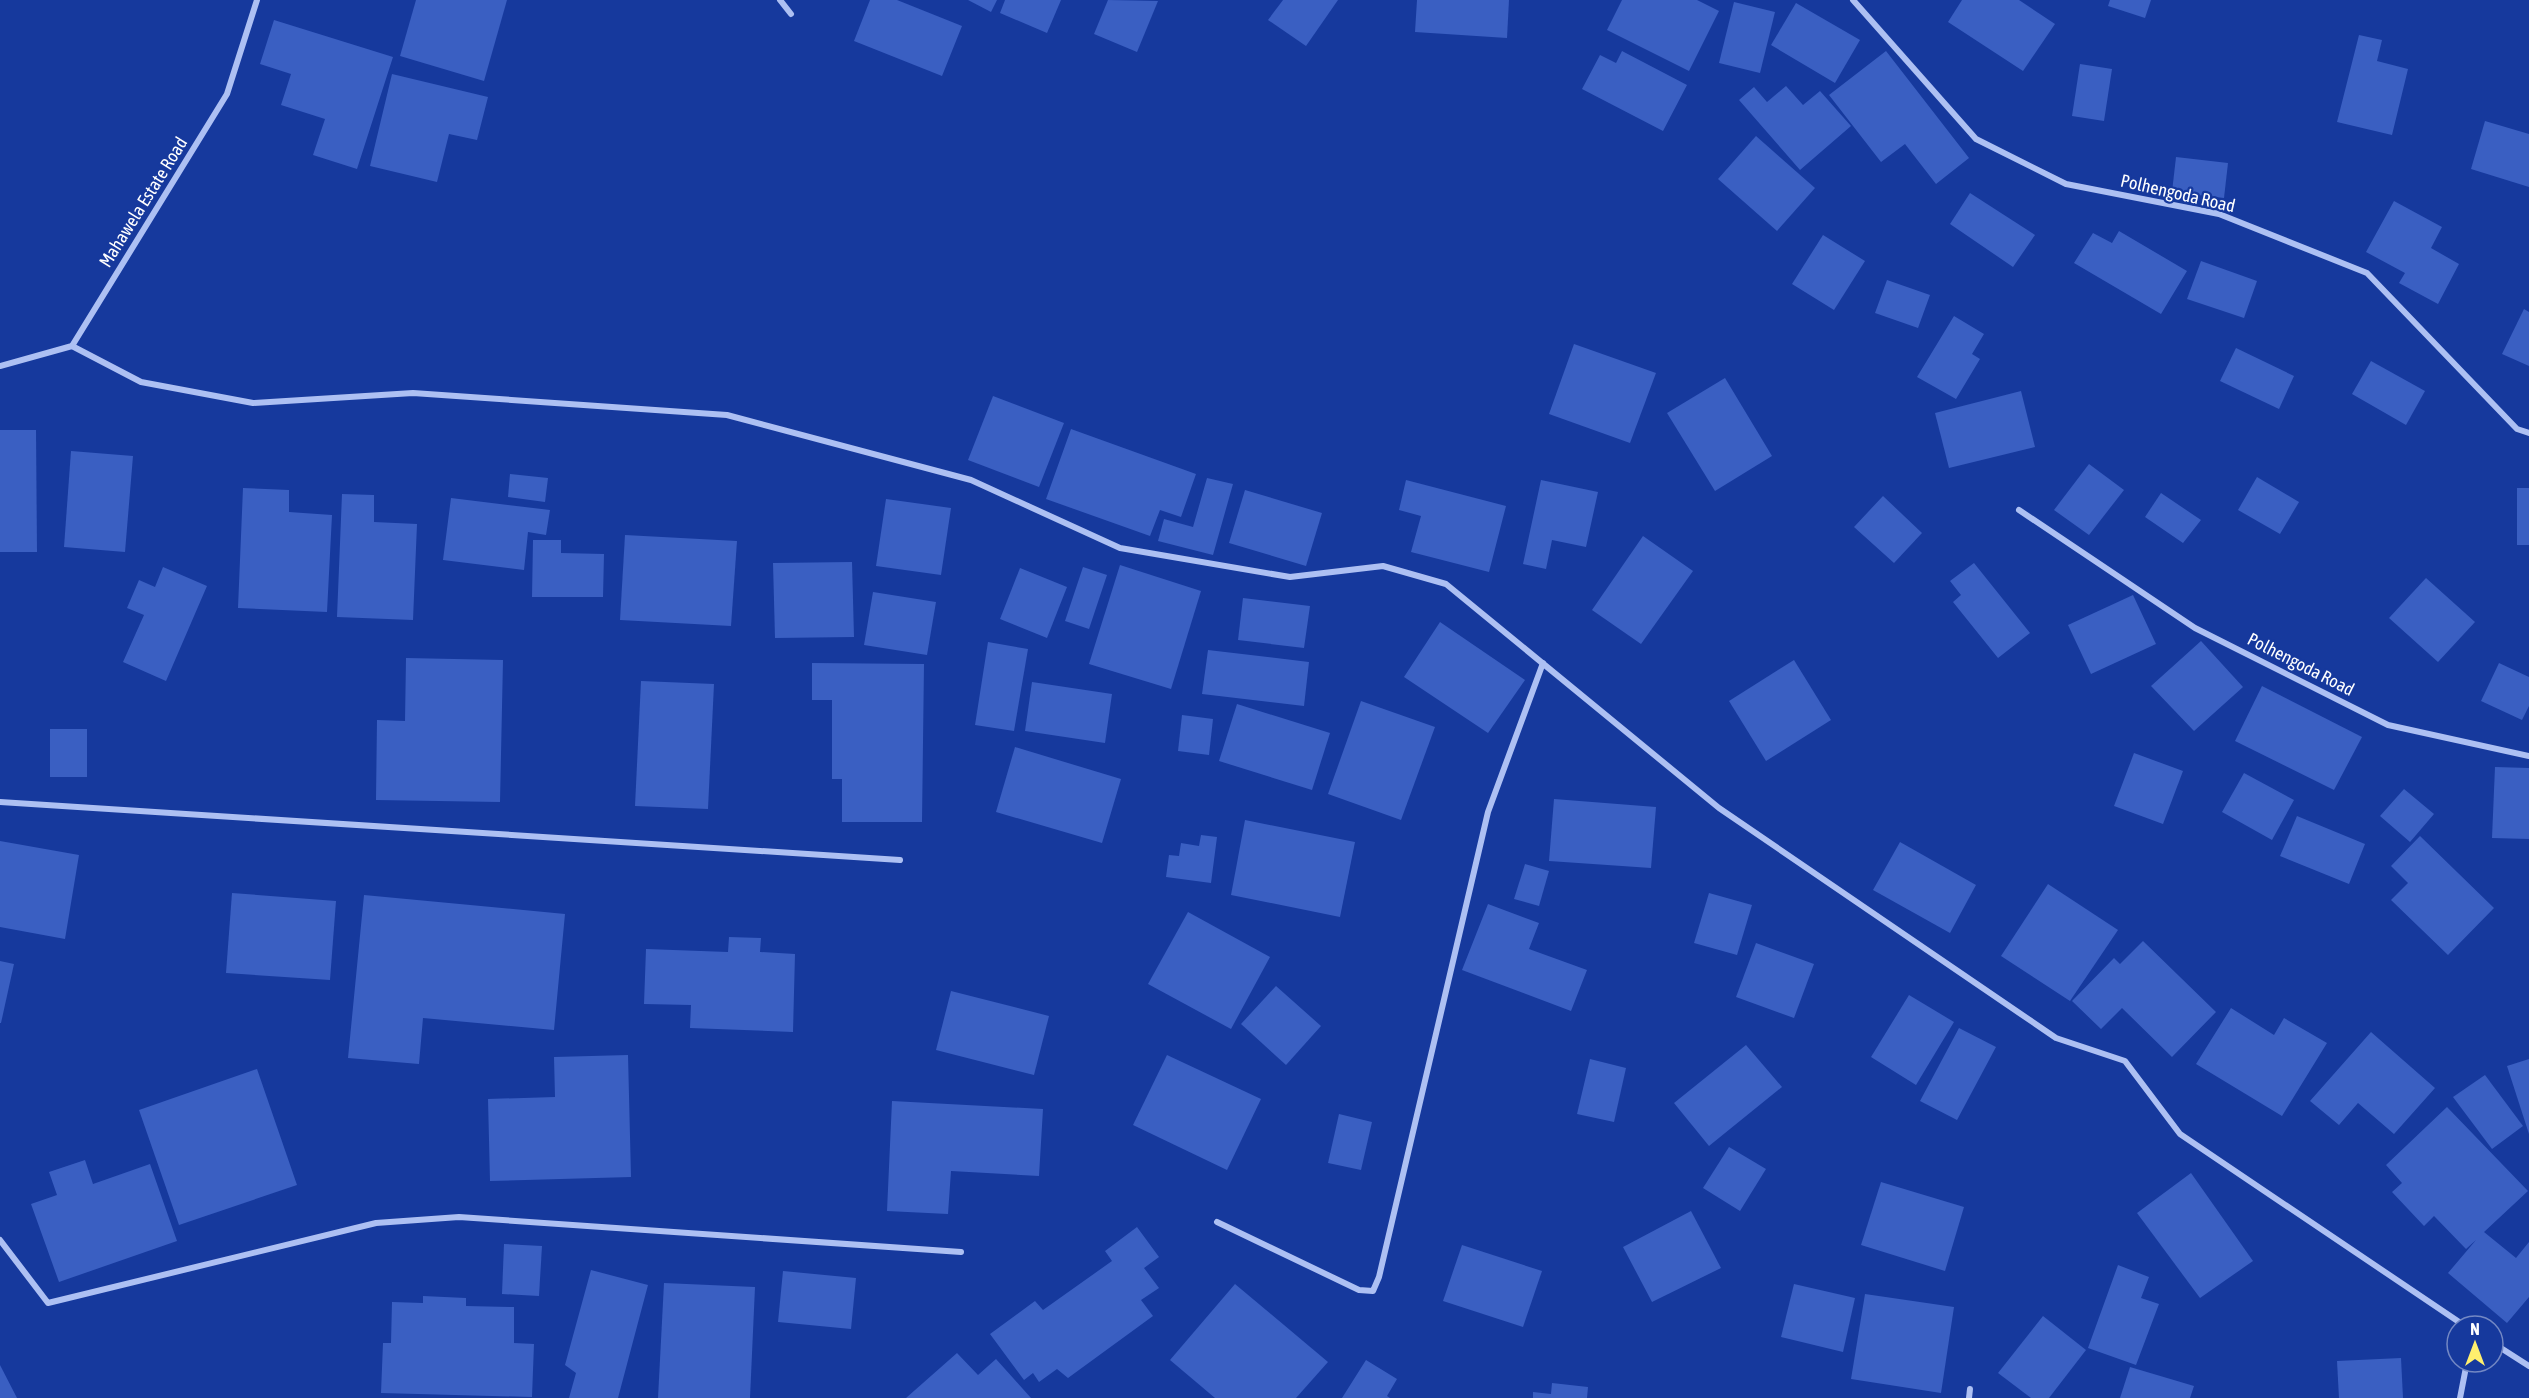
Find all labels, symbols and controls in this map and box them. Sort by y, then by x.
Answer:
street label: Mahawela Estate Road [94,133,192,271]
street label: Polhengoda Road [2119,170,2237,216]
street label: Polhengoda Road [2244,628,2358,700]
north arrow [2445,1314,2505,1374]
text: N [2470,1320,2480,1338]

